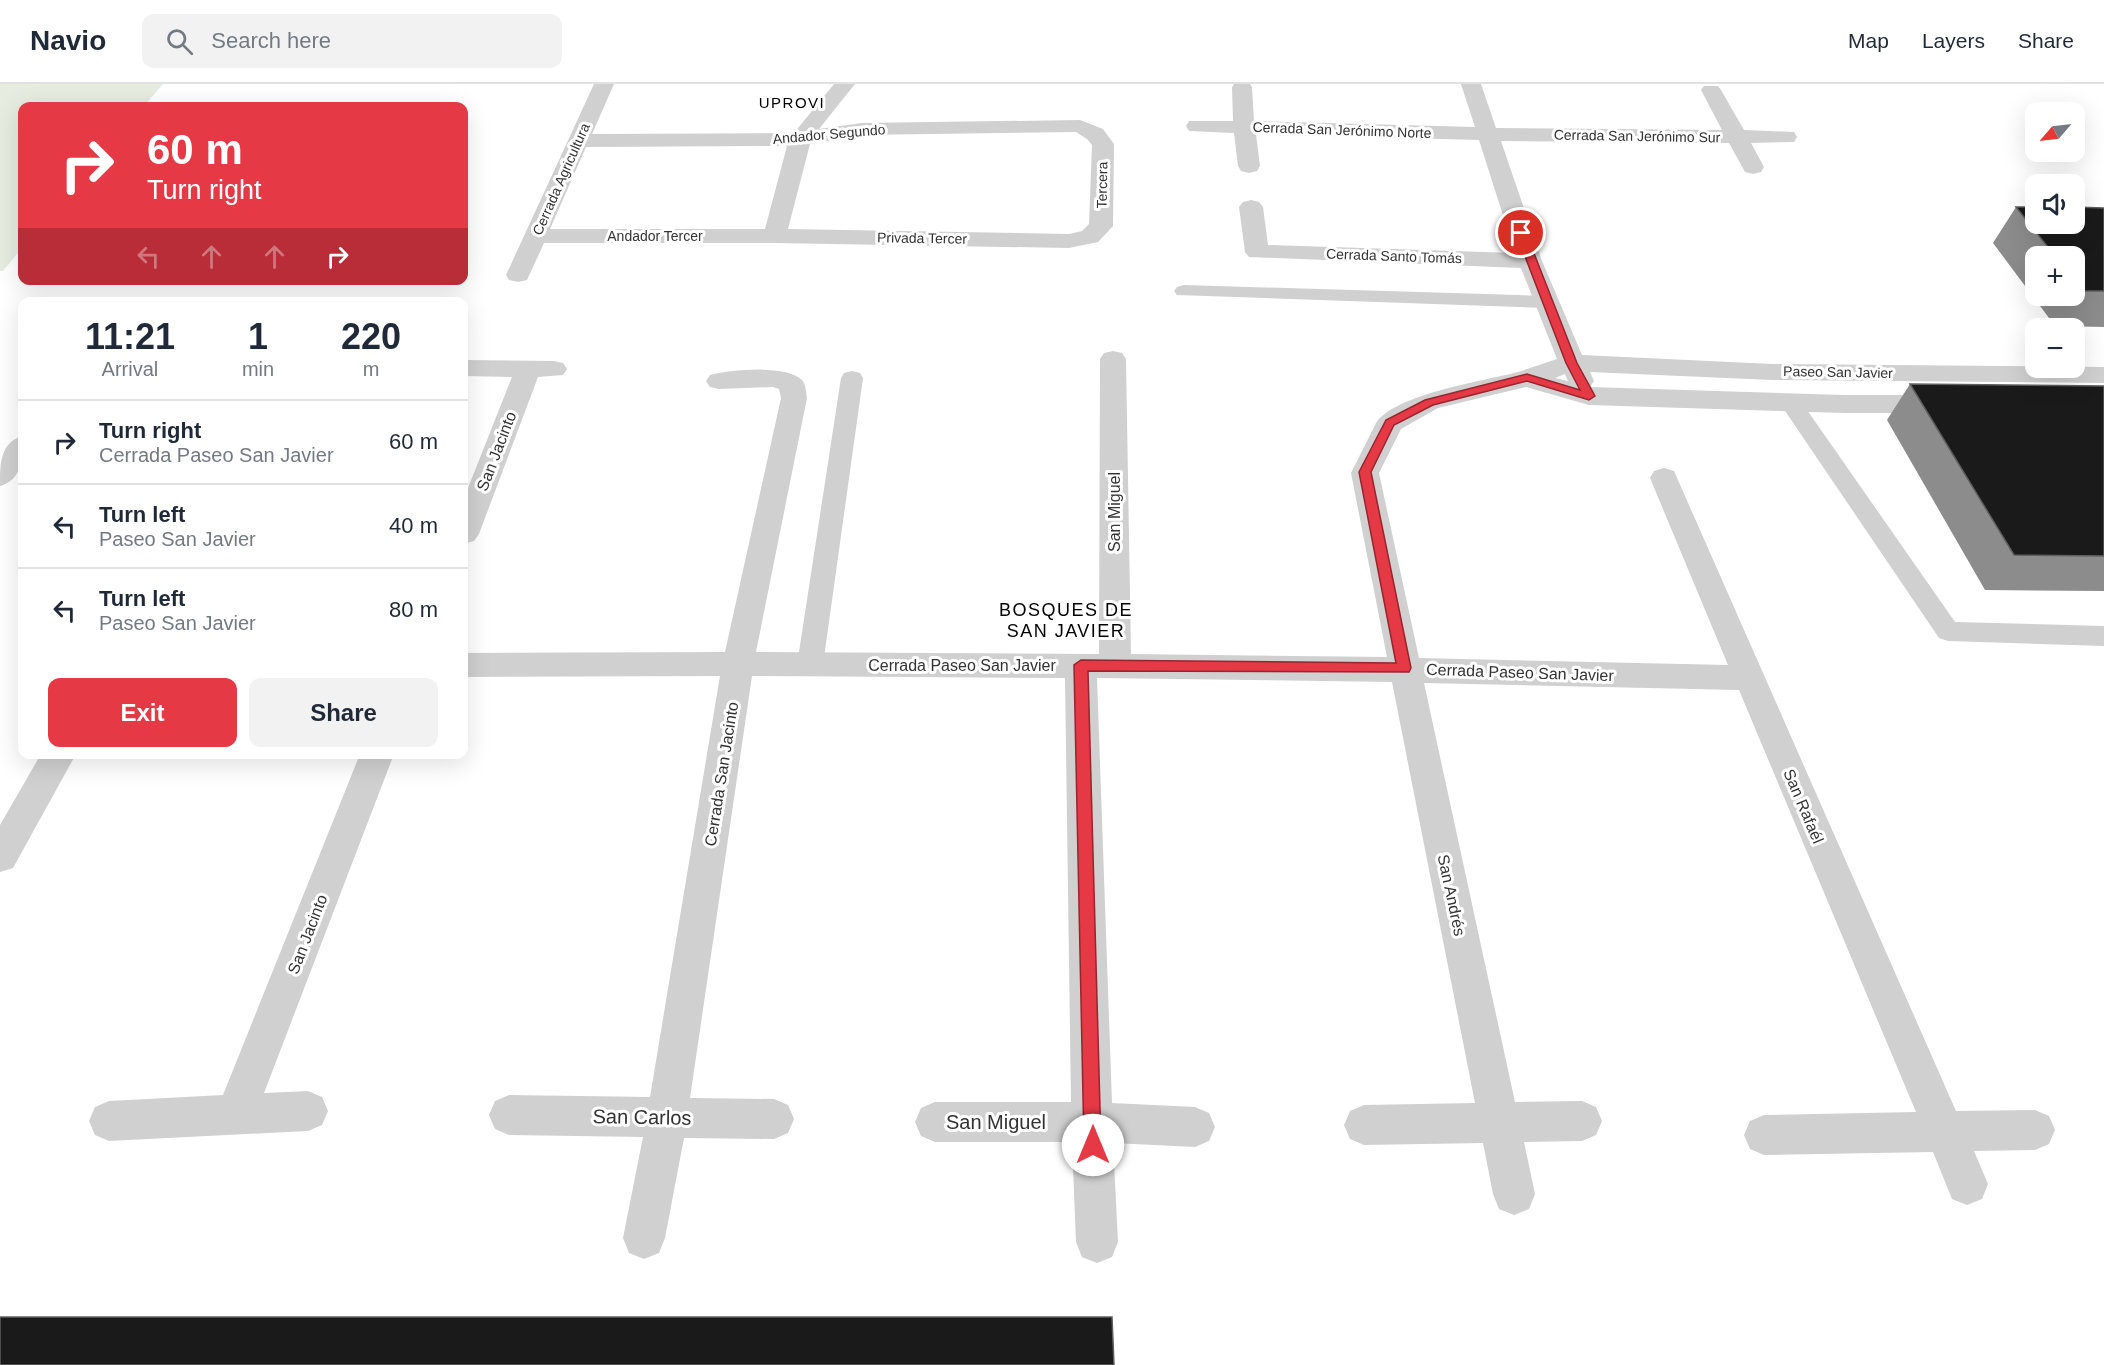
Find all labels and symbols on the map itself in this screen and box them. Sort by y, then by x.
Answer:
district label: UPROVI [759,94,825,111]
north arrow [2025,102,2085,162]
street label: Cerrada San Jerónimo Norte [1252,119,1432,141]
street label: Cerrada Agricultura [529,120,593,237]
street label: Andador Segundo [772,121,886,147]
street label: Cerrada San Jerónimo Sur [1554,127,1721,145]
street label: Tercera [1094,161,1110,208]
pin [1495,207,1546,258]
street label: Andador Tercer [607,228,703,244]
street label: Privada Tercer [877,229,967,247]
street label: Cerrada Santo Tomás [1326,246,1462,266]
street label: Paseo San Javier [1783,363,1893,381]
street label: San Jacinto [474,409,519,493]
street label: San Miguel [1106,472,1123,552]
district label: BOSQUES DE SAN JAVIER [999,600,1133,641]
street label: Cerrada Paseo San Javier [868,657,1057,674]
street label: Cerrada Paseo San Javier [1426,661,1615,684]
street label: Cerrada San Jacinto [702,701,741,847]
street label: San Rafaél [1780,766,1827,846]
street label: San Andrés [1435,853,1468,937]
street label: San Jacinto [285,892,330,976]
street label: San Carlos [592,1105,692,1129]
street label: San Miguel [946,1111,1046,1133]
position arrow [1061,1113,1125,1177]

